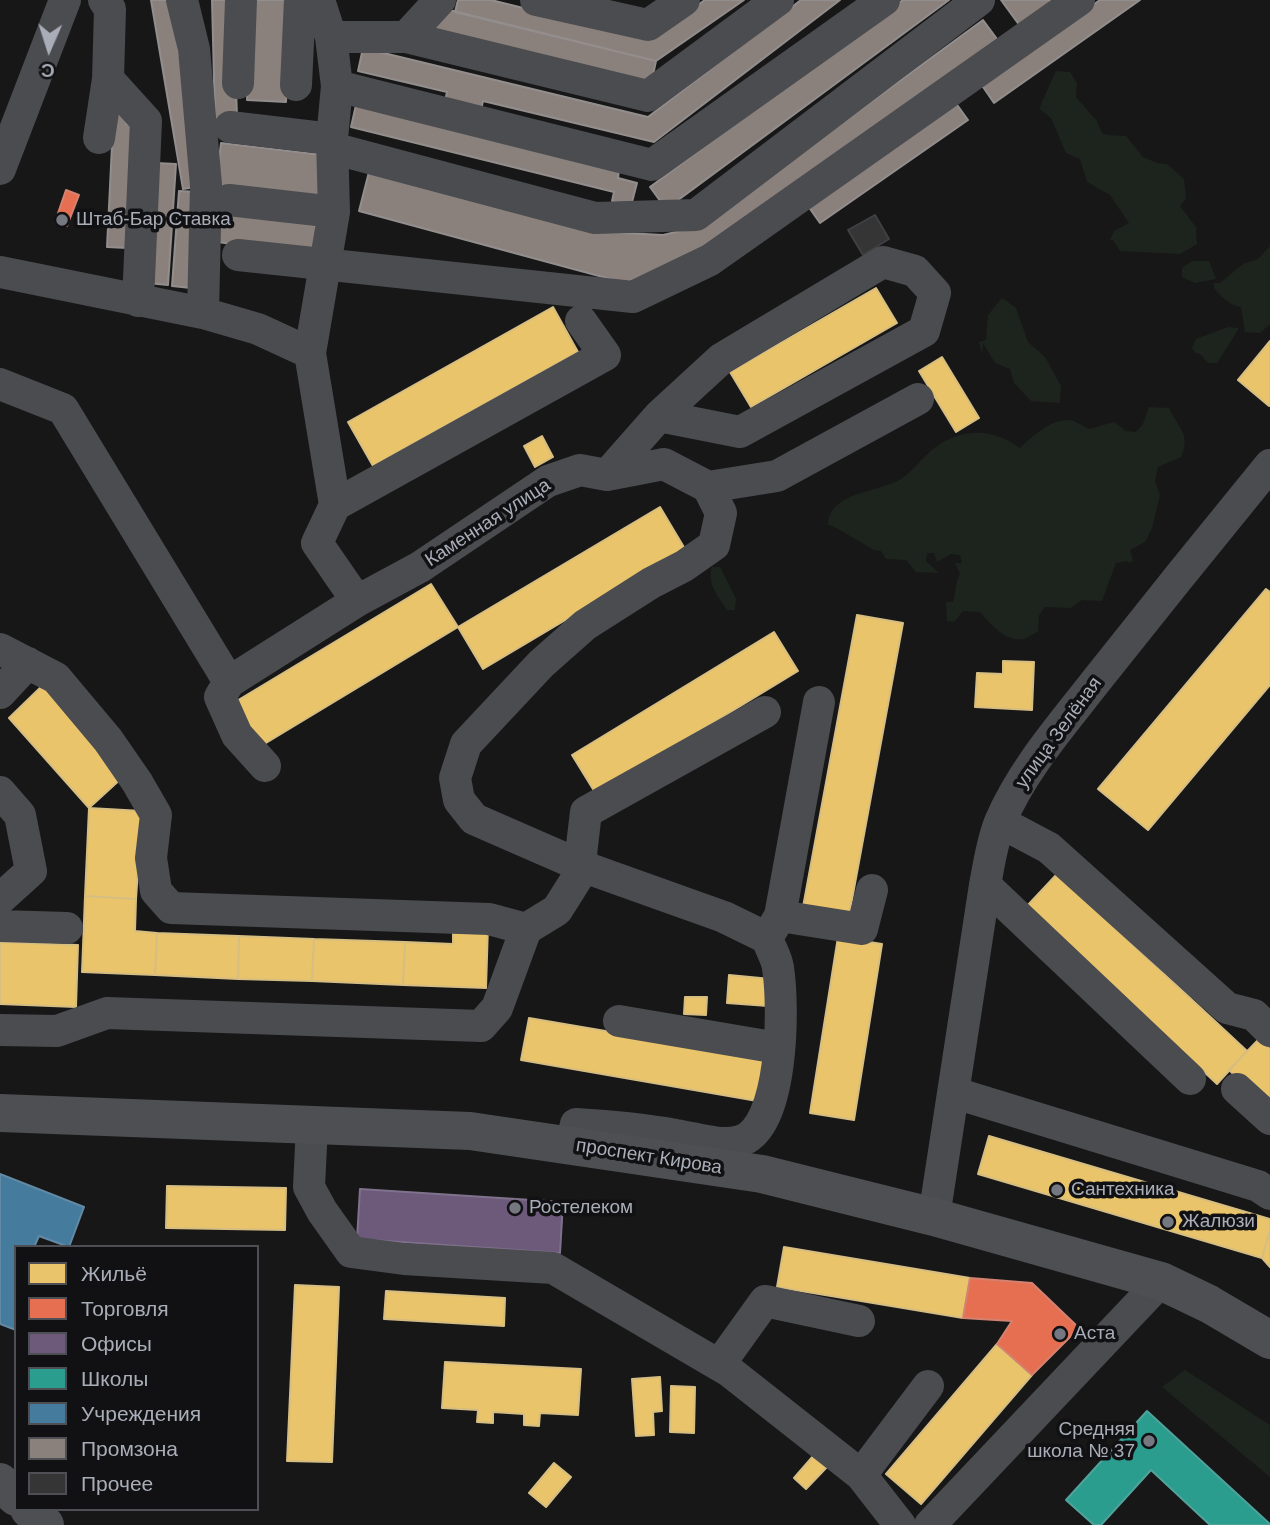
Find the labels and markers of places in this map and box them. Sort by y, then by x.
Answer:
place label: Штаб-Бар Ставка [76,209,231,231]
marker: Штаб-Бар Ставка [54,212,70,228]
place label: Сантехника [1071,1179,1175,1201]
marker: Сантехника [1049,1182,1065,1198]
place label: Ростелеком [529,1197,633,1219]
marker: Ростелеком [507,1200,523,1216]
place label: Жалюзи [1182,1211,1255,1233]
marker: Жалюзи [1160,1214,1176,1230]
place label: Аста [1074,1323,1115,1345]
marker: Аста [1052,1326,1068,1342]
place label: Средняя школа № 37 [1027,1419,1135,1463]
marker: Средняя школа № 37 [1141,1433,1157,1449]

